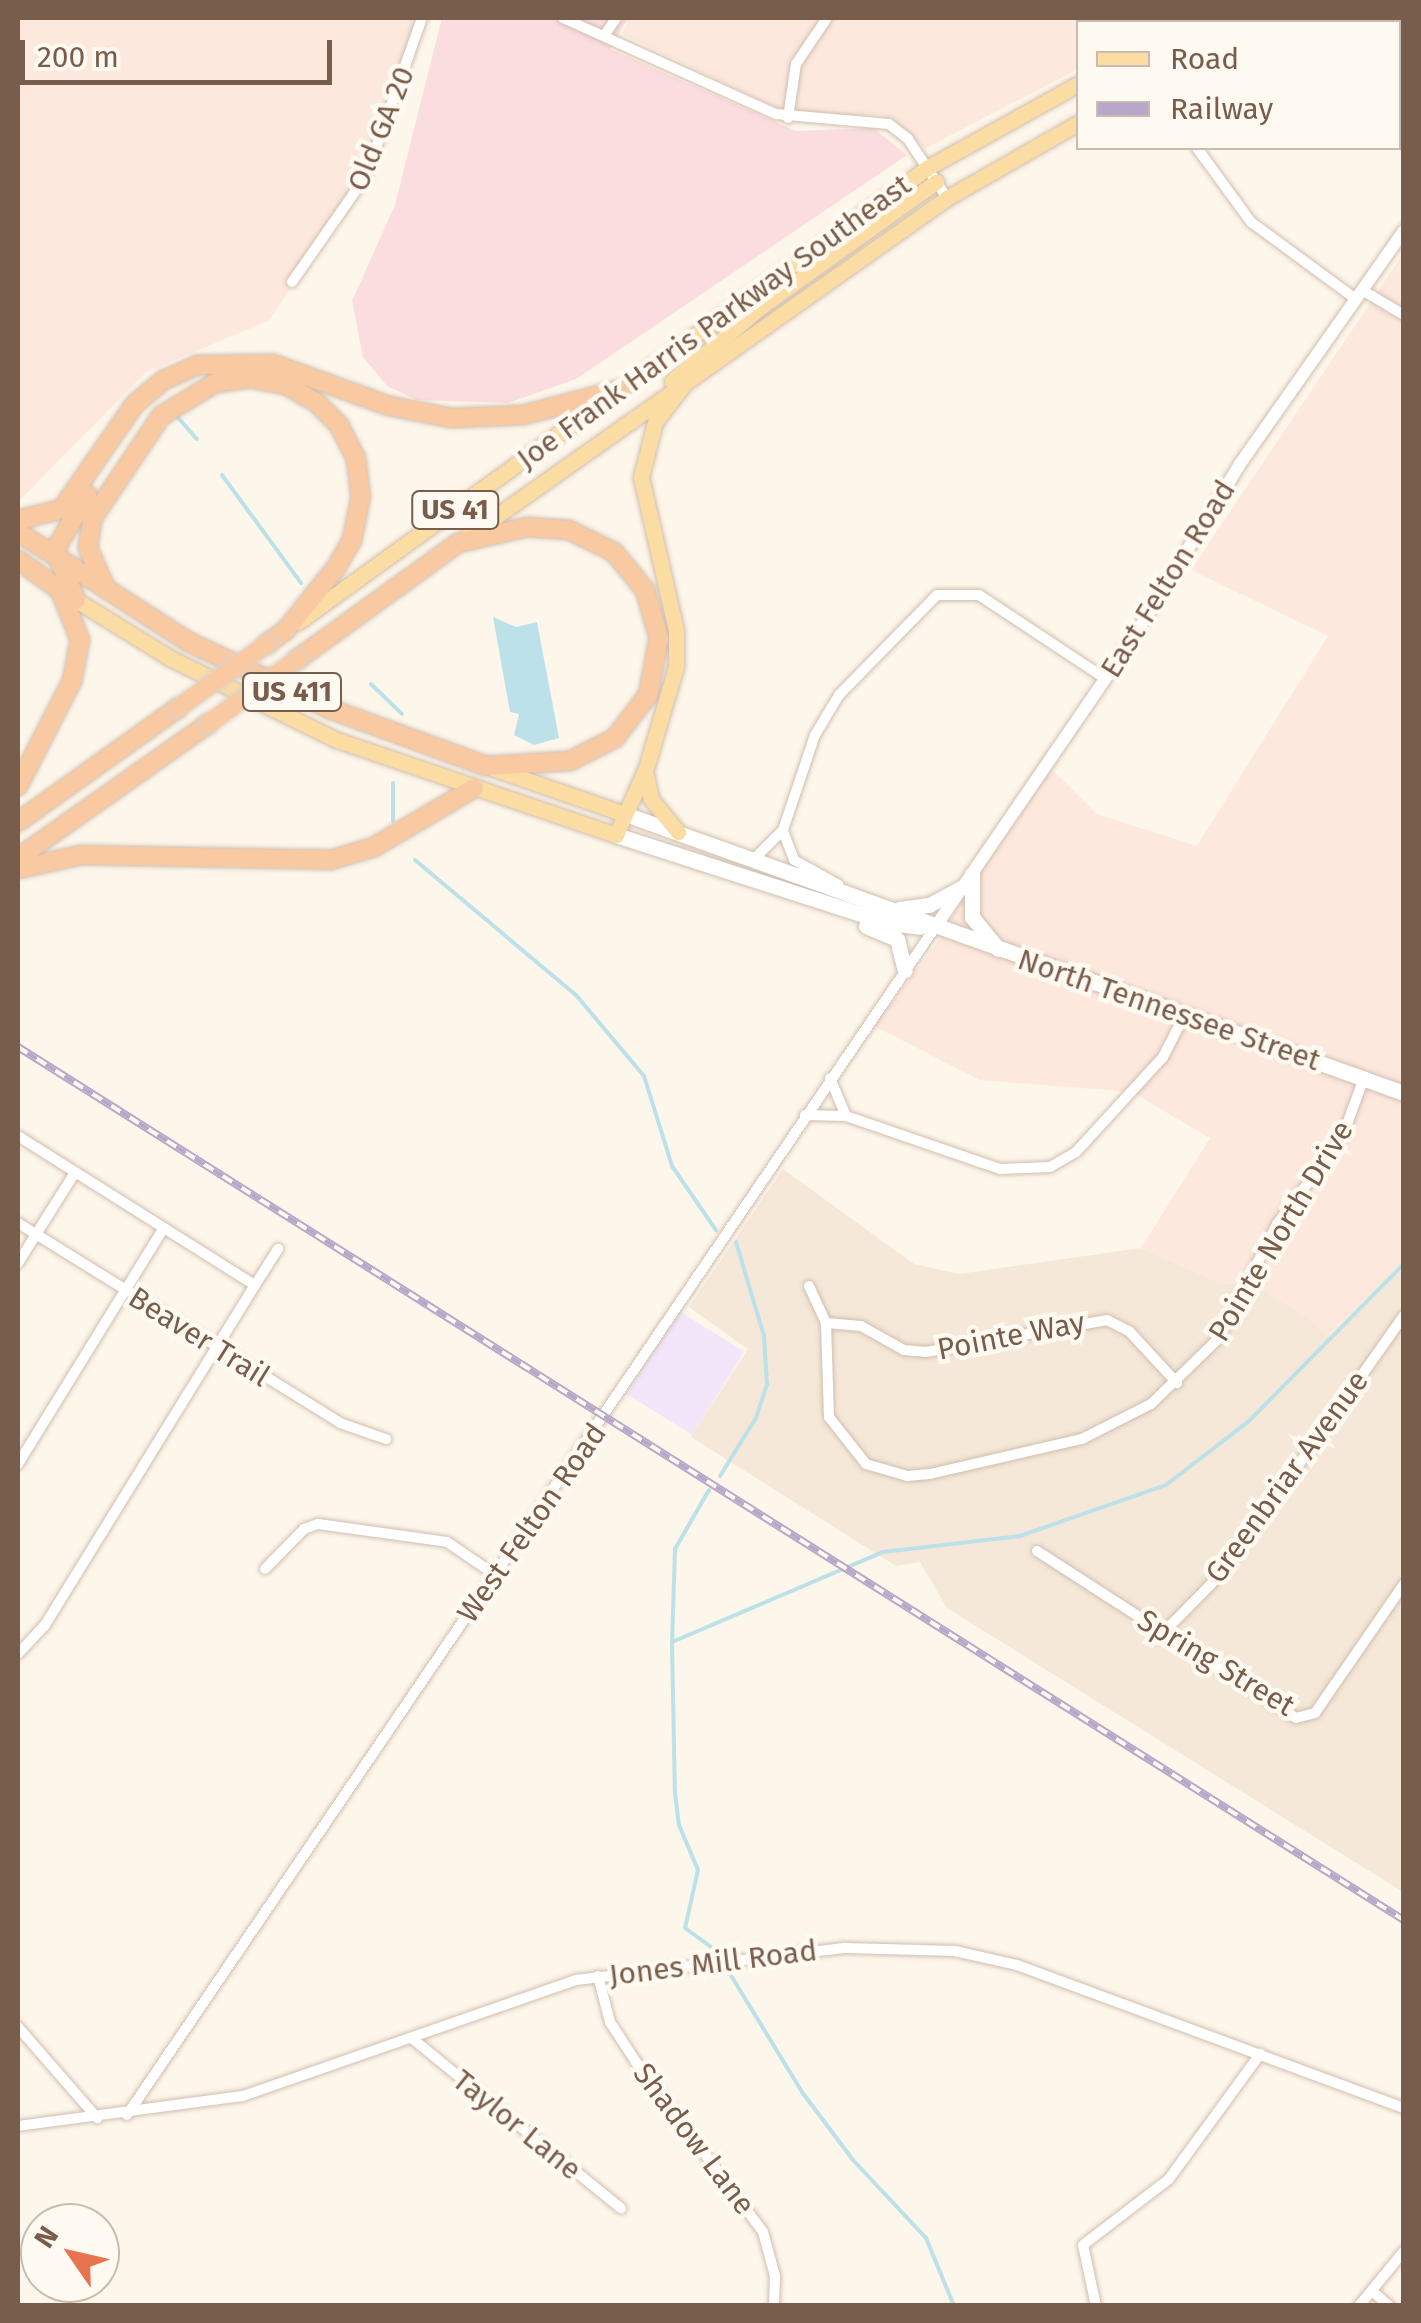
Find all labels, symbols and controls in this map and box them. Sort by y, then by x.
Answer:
scale bar [25,20,338,82]
legend [1076,20,1401,150]
text: 200 m [37,39,119,75]
text: Road [1170,41,1239,77]
street label: Old GA 20 [340,62,422,196]
text: Railway [1170,91,1273,127]
street label: Joe Frank Harris Parkway Southeast [510,167,918,477]
street label: East Felton Road [1093,474,1243,684]
road number: US 41 [410,487,500,533]
road number: US 411 [242,669,342,715]
street label: North Tennessee Street [1013,941,1325,1079]
street label: Pointe North Drive [1201,1114,1361,1348]
street label: Beaver Trail [122,1280,276,1394]
street label: Pointe Way [934,1304,1088,1368]
street label: Greenbriar Avenue [1198,1364,1376,1590]
street label: West Felton Road [450,1416,614,1630]
street label: Spring Street [1131,1602,1301,1724]
street label: Jones Mill Road [607,1932,819,1994]
street label: Shadow Lane [625,2056,763,2222]
street label: Taylor Lane [445,2062,589,2188]
north arrow [20,2203,120,2303]
text: N [27,2220,65,2254]

